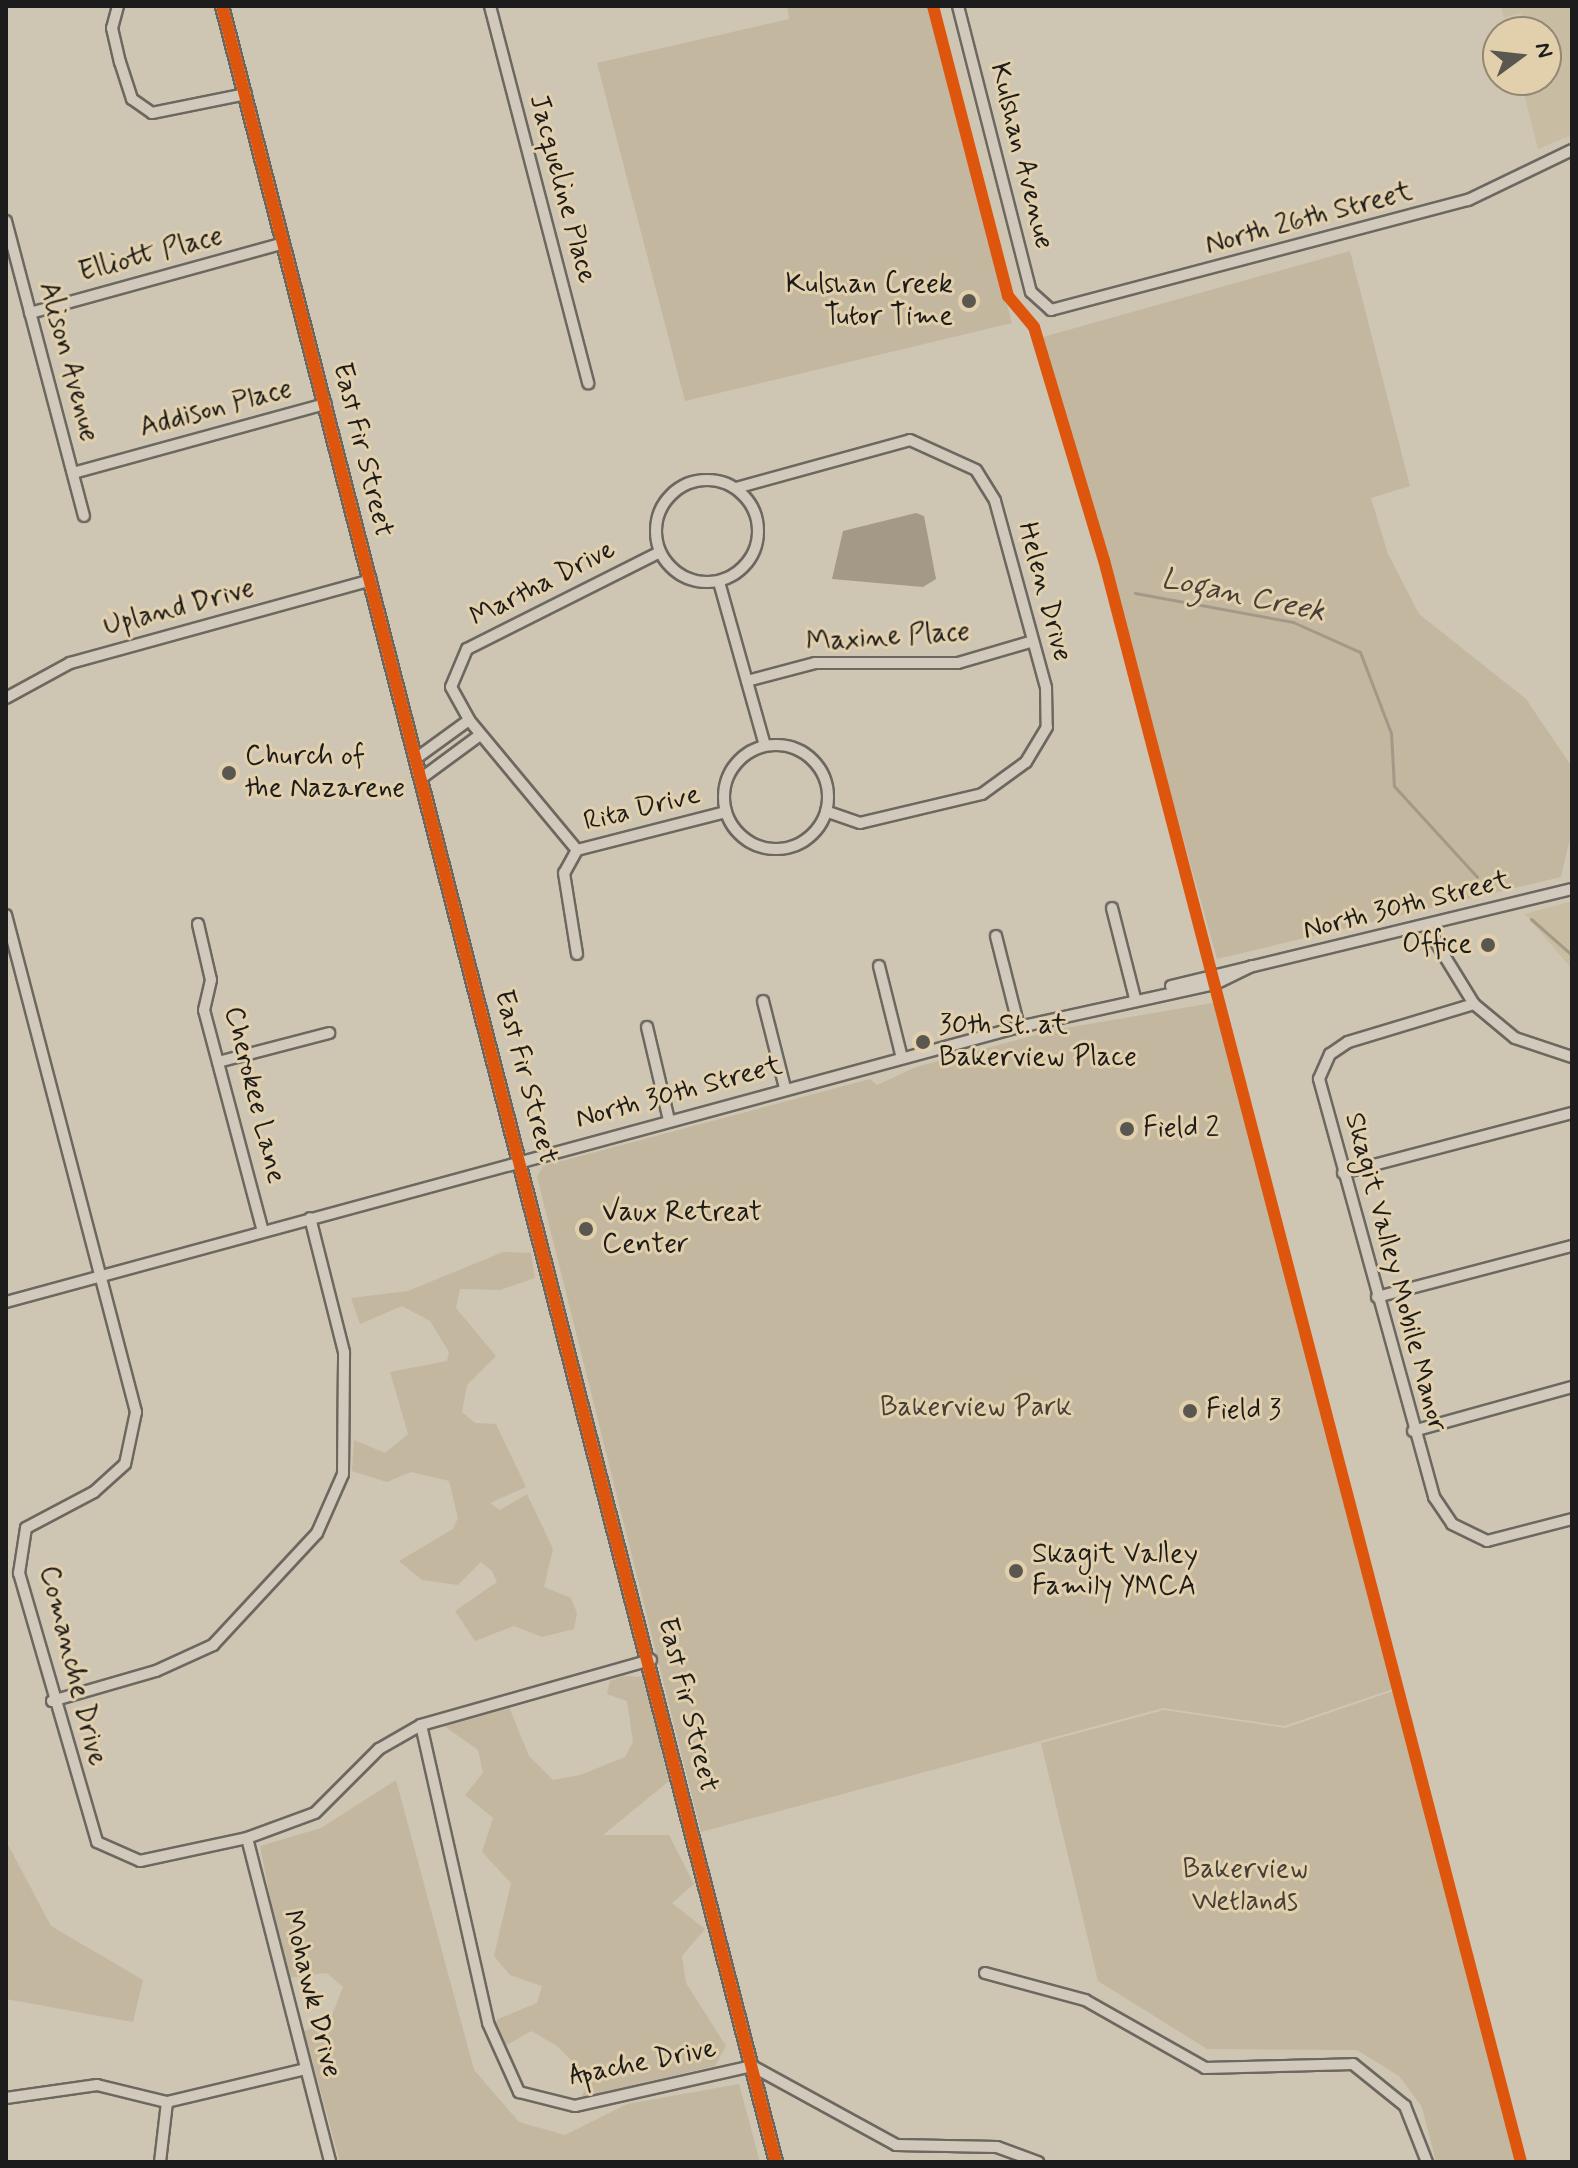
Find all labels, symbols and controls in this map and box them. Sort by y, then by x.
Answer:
north arrow [1482,16,1562,96]
text: N [1528,40,1559,61]
street label: Kulshan Avenue [982,62,1060,250]
street label: Jacqueline Place [520,90,604,288]
street label: North 26th Street [1202,175,1416,263]
street label: Elliott Place [75,220,227,290]
place label: Kulshan Creek Tutor Time [784,268,953,334]
street label: Alison Avenue [30,276,106,448]
marker: Kulshan Creek Tutor Time [960,292,978,310]
street label: East Fir Street [324,360,400,540]
street label: Addison Place [136,372,296,446]
street label: Helen Drive [1009,519,1079,665]
street label: Martha Drive [465,533,621,635]
water label: Logan Creek [1158,561,1328,631]
street label: Upland Drive [101,572,257,644]
street label: Maxine Place [805,616,971,660]
place label: Church of the Nazarene [245,740,404,806]
marker: Church of the Nazarene [220,764,238,782]
street label: Rita Drive [582,779,702,839]
street label: North 30th Street [1300,864,1514,948]
place label: Office [1402,928,1472,962]
marker: Office [1479,936,1497,954]
street label: East Fir Street [486,987,564,1167]
street label: Cherokee Lane [216,1005,292,1185]
place label: 30th St. at Bakerview Place [939,1009,1133,1075]
marker: 30th St. at Bakerview Place [914,1033,932,1051]
street label: North 30th Street [572,1049,786,1137]
street label: Skagit Valley Mobile Manor [1336,1107,1454,1437]
place label: Field 2 [1143,1112,1219,1146]
marker: Field 2 [1118,1120,1136,1138]
place label: Vaux Retreat Center [602,1196,763,1262]
marker: Vaux Retreat Center [577,1220,595,1238]
park label: Bakerview Park [882,1391,1070,1425]
place label: Field 3 [1206,1394,1281,1428]
marker: Field 3 [1181,1402,1199,1420]
place label: Skagit Valley Family YMCA [1032,1538,1200,1604]
marker: Skagit Valley Family YMCA [1007,1562,1025,1580]
street label: Comanche Drive [31,1563,113,1769]
street label: East Fir Street [649,1615,725,1795]
park label: Bakerview Wetlands [1182,1853,1308,1919]
street label: Mohawk Drive [274,1908,348,2080]
street label: Apache Drive [567,2032,719,2094]

